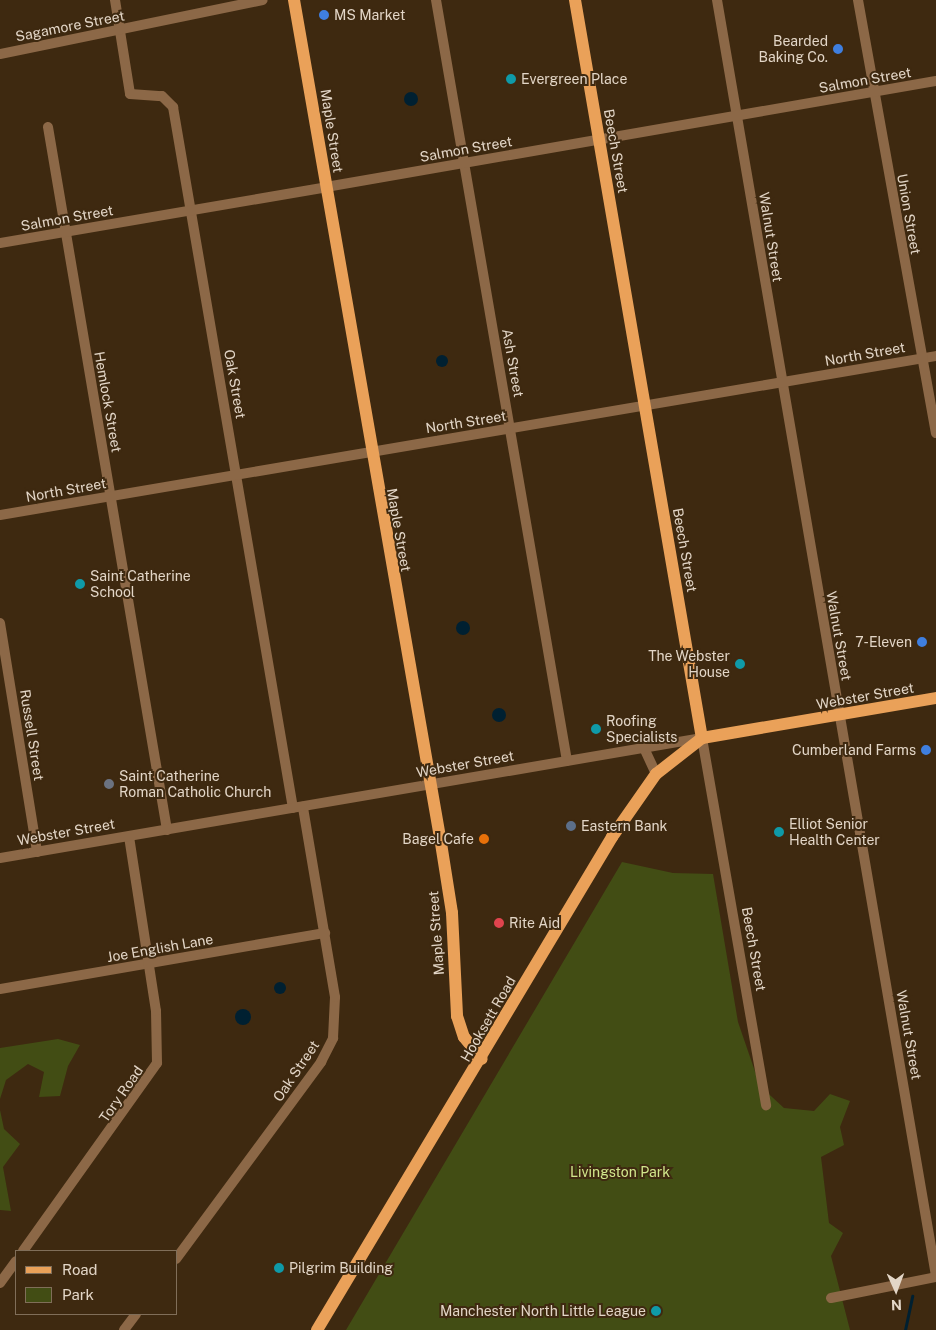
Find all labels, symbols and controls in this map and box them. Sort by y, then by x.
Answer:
street label: Sagamore Street [14,7,126,45]
place label: MS Market [334,7,405,23]
marker: MS Market [318,9,330,21]
place label: Bearded Baking Co. [759,33,828,65]
marker: Bearded Baking Co. [832,43,844,55]
street label: Salmon Street [817,64,913,96]
place label: Evergreen Place [521,71,627,87]
marker: Evergreen Place [505,73,517,85]
street label: Maple Street [317,88,347,174]
street label: Beech Street [600,108,632,194]
street label: Salmon Street [418,133,514,165]
street label: Union Street [894,172,924,256]
street label: Walnut Street [756,191,786,283]
street label: Salmon Street [19,202,115,234]
street label: Ash Street [499,327,527,399]
street label: North Street [823,339,907,369]
street label: Oak Street [221,348,249,420]
street label: Hemlock Street [91,350,125,454]
street label: North Street [424,407,508,437]
street label: North Street [24,475,108,505]
street label: Maple Street [383,487,415,573]
street label: Beech Street [669,507,701,593]
place label: Saint Catherine School [90,568,191,600]
marker: Saint Catherine School [74,578,86,590]
street label: Walnut Street [823,590,855,682]
place label: 7-Eleven [855,634,912,650]
marker: 7-Eleven [916,636,928,648]
place label: The Webster House [648,648,730,680]
marker: The Webster House [734,658,746,670]
street label: Webster Street [815,679,915,713]
street label: Russell Street [16,688,48,782]
place label: Roofing Specialists [606,713,677,746]
marker: Roofing Specialists [590,723,602,735]
place label: Cumberland Farms [792,742,916,758]
marker: Cumberland Farms [920,744,932,756]
street label: Webster Street [415,747,515,781]
place label: Saint Catherine Roman Catholic Church [119,768,271,800]
marker: Saint Catherine Roman Catholic Church [103,778,115,790]
street label: Webster Street [16,815,116,849]
place label: Elliot Senior Health Center [789,816,880,849]
place label: Eastern Bank [581,818,667,834]
marker: Eastern Bank [565,820,577,832]
marker: Elliot Senior Health Center [773,826,785,838]
place label: Bagel Cafe [402,831,474,847]
marker: Bagel Cafe [478,833,490,845]
street label: Maple Street [425,890,447,976]
street label: Beech Street [738,906,770,992]
place label: Rite Aid [509,915,560,931]
marker: Rite Aid [493,917,505,929]
street label: Joe English Lane [105,930,215,966]
street label: Hooksett Road [457,973,519,1065]
street label: Walnut Street [893,989,925,1081]
street label: Oak Street [269,1037,323,1105]
street label: Tory Road [95,1063,147,1125]
park label: Livingston Park [570,1164,670,1180]
legend [15,1250,178,1315]
place label: Pilgrim Building [289,1260,393,1276]
text: Road [62,1261,98,1278]
marker: Pilgrim Building [273,1262,285,1274]
north arrow [871,1265,921,1315]
text: Park [62,1286,94,1303]
text: N [891,1297,902,1313]
place label: Manchester North Little League [440,1303,646,1319]
marker: Manchester North Little League [650,1305,662,1317]

